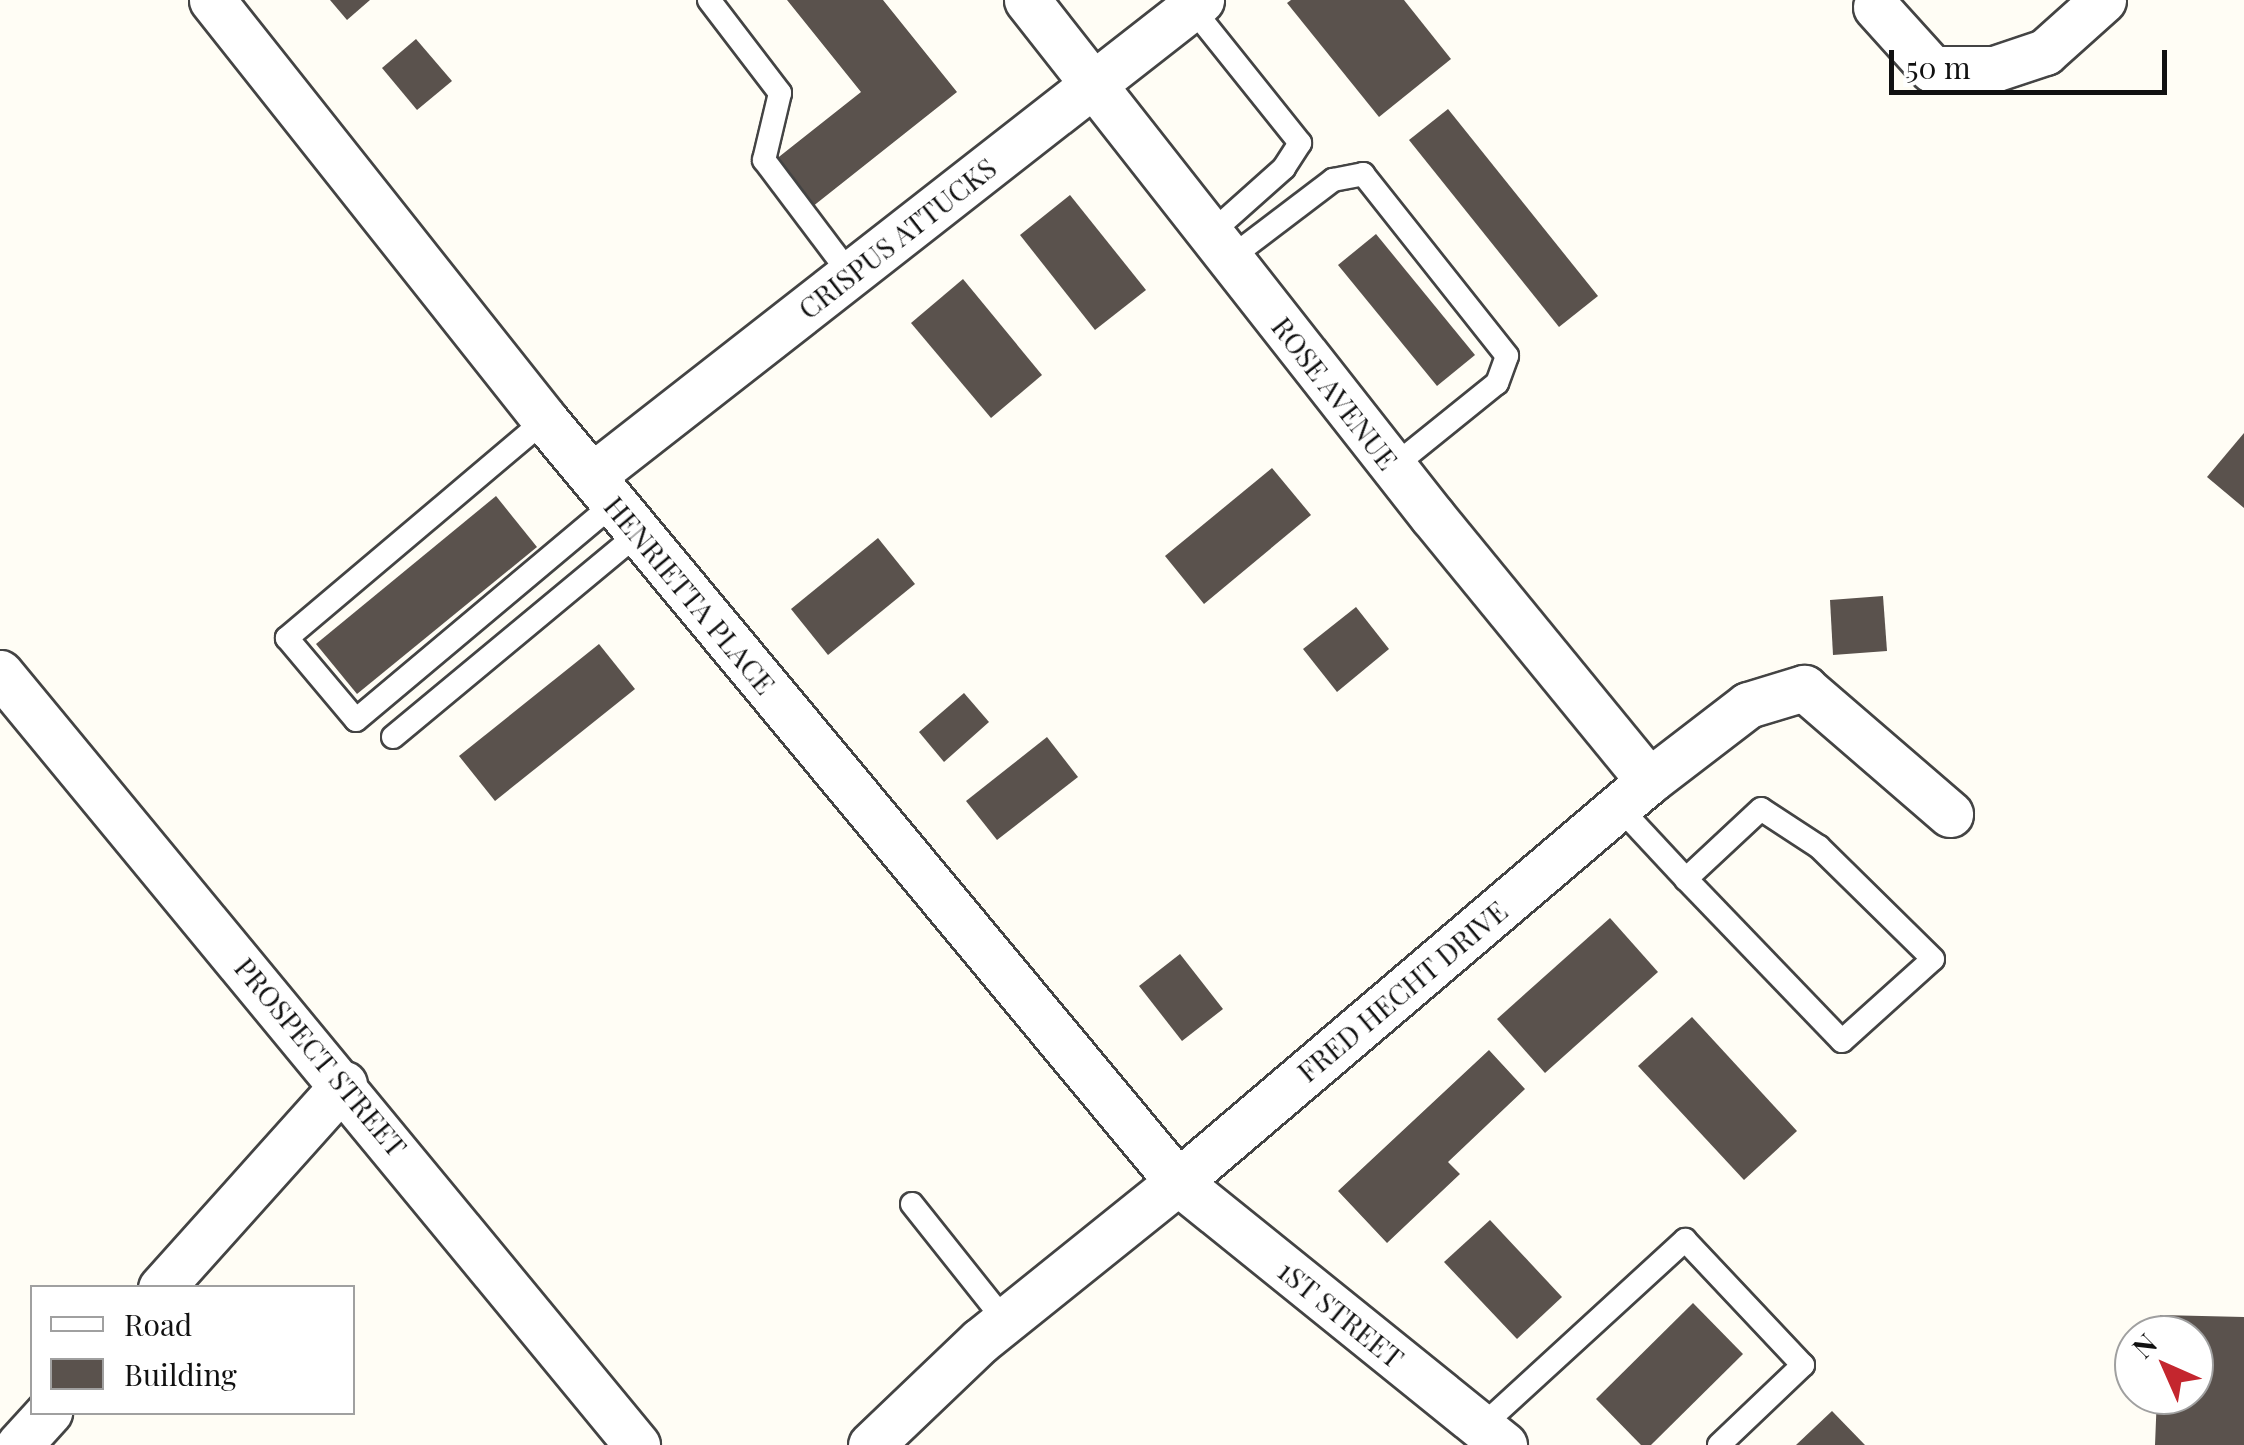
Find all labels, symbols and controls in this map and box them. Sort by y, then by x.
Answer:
scale bar [1894,30,2172,92]
text: 50 m [1906,47,1971,87]
street label: CRISPUS ATTUCKS [791,150,1003,326]
street label: ROSE AVENUE [1265,310,1405,476]
street label: HENRIETTA PLACE [598,489,782,701]
street label: FRED HECHT DRIVE [1290,893,1514,1089]
street label: PROSPECT STREET [228,951,414,1163]
street label: 1ST STREET [1271,1253,1411,1375]
legend [30,1285,355,1415]
text: Road [124,1304,192,1344]
north arrow [2114,1315,2214,1415]
text: N [2124,1325,2164,1365]
text: Building [124,1354,237,1394]

